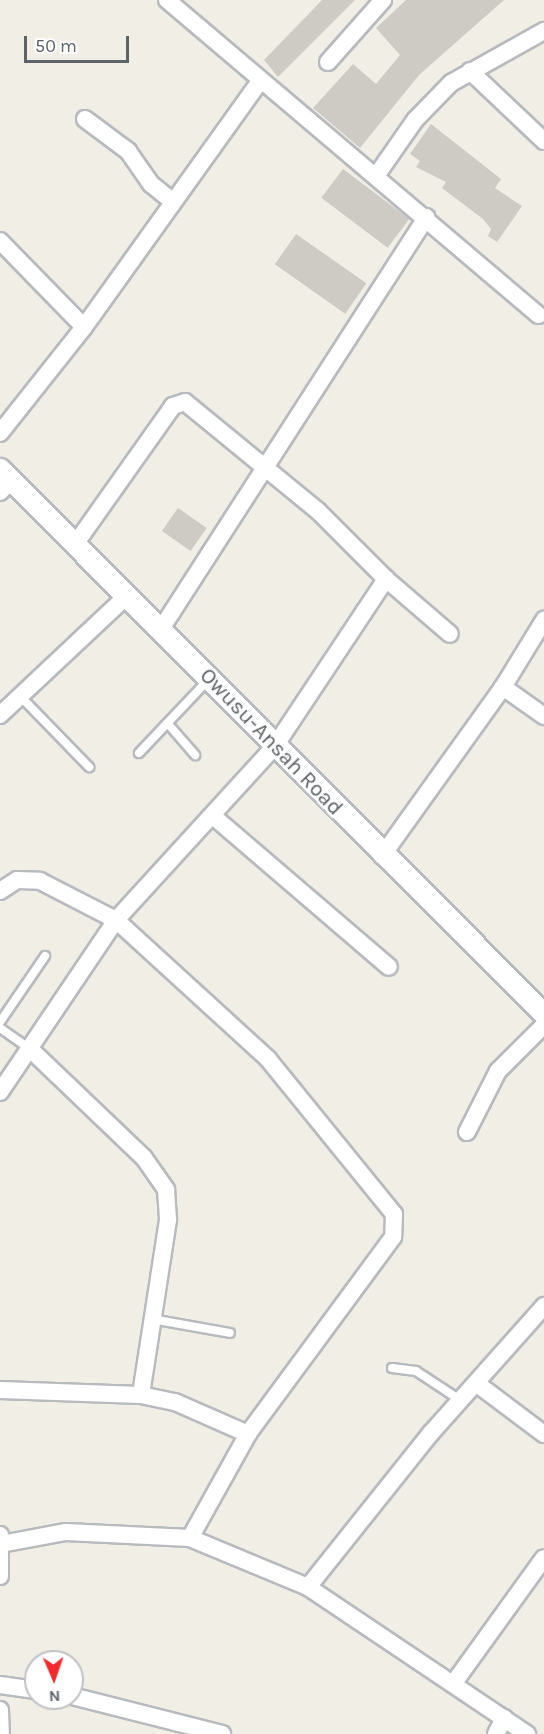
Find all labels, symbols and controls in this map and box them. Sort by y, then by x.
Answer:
scale bar [27,24,132,62]
text: 50 m [35,35,77,57]
street label: Owusu-Ansah Road [194,663,348,821]
north arrow [24,1650,84,1710]
text: N [49,1687,61,1706]

